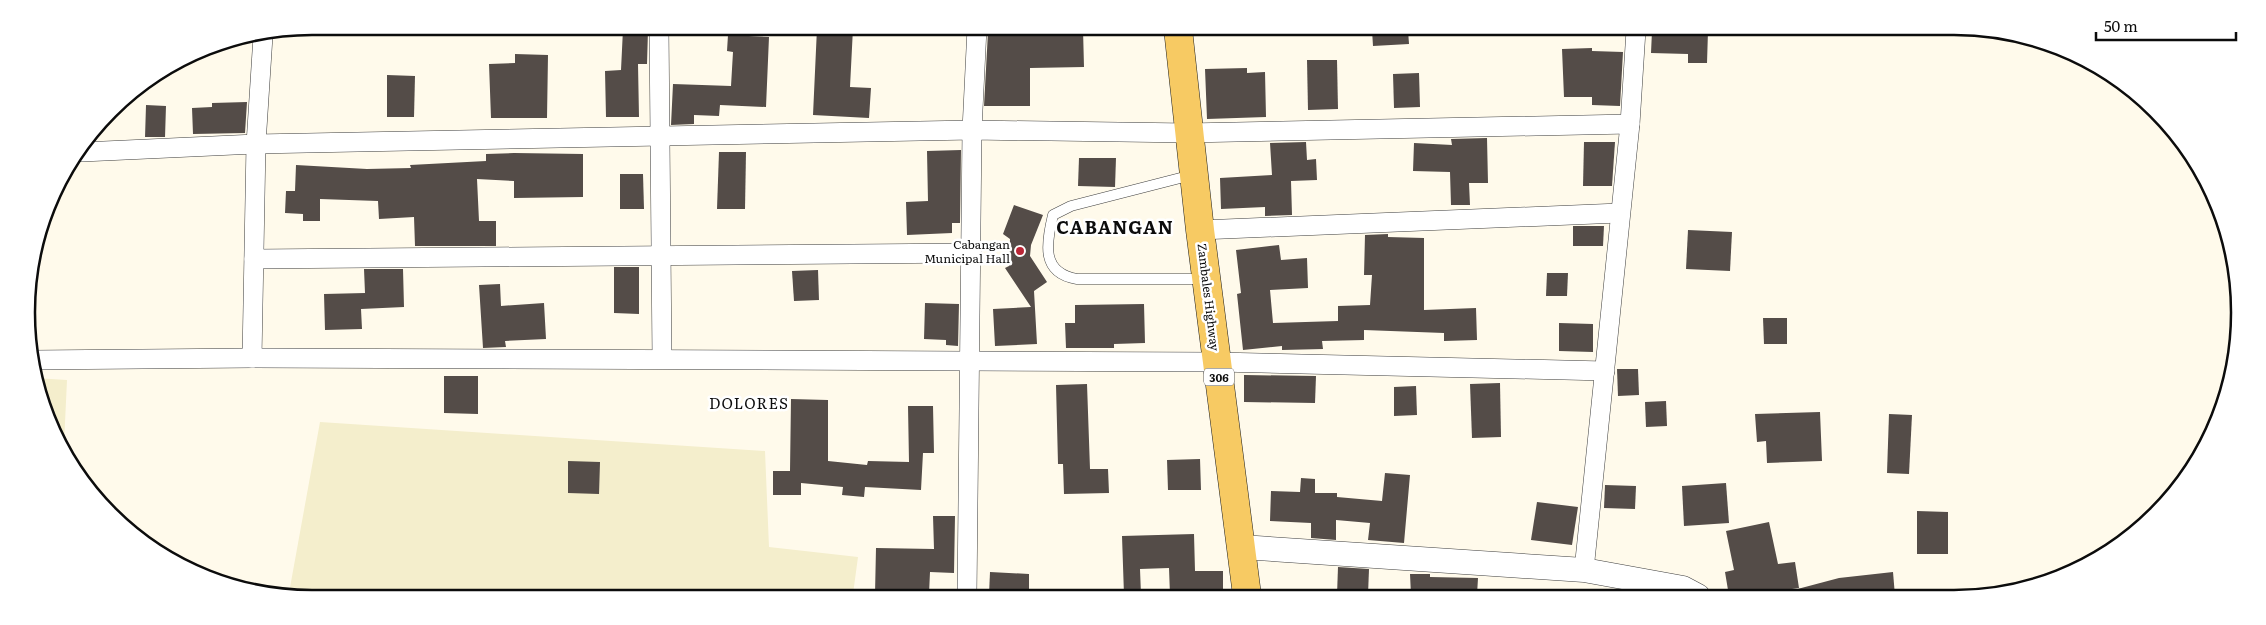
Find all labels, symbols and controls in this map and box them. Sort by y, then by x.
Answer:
scale bar [2096,10,2236,42]
text: 50 m [2104,14,2138,37]
district label: CABANGAN [1056,213,1174,240]
place label: Cabangan Municipal Hall [924,235,1010,267]
street label: Zambales Highway [1193,242,1225,352]
marker: Cabangan Municipal Hall [1014,245,1026,257]
road number: 306 [1204,368,1234,386]
district label: DOLORES [709,391,789,414]

